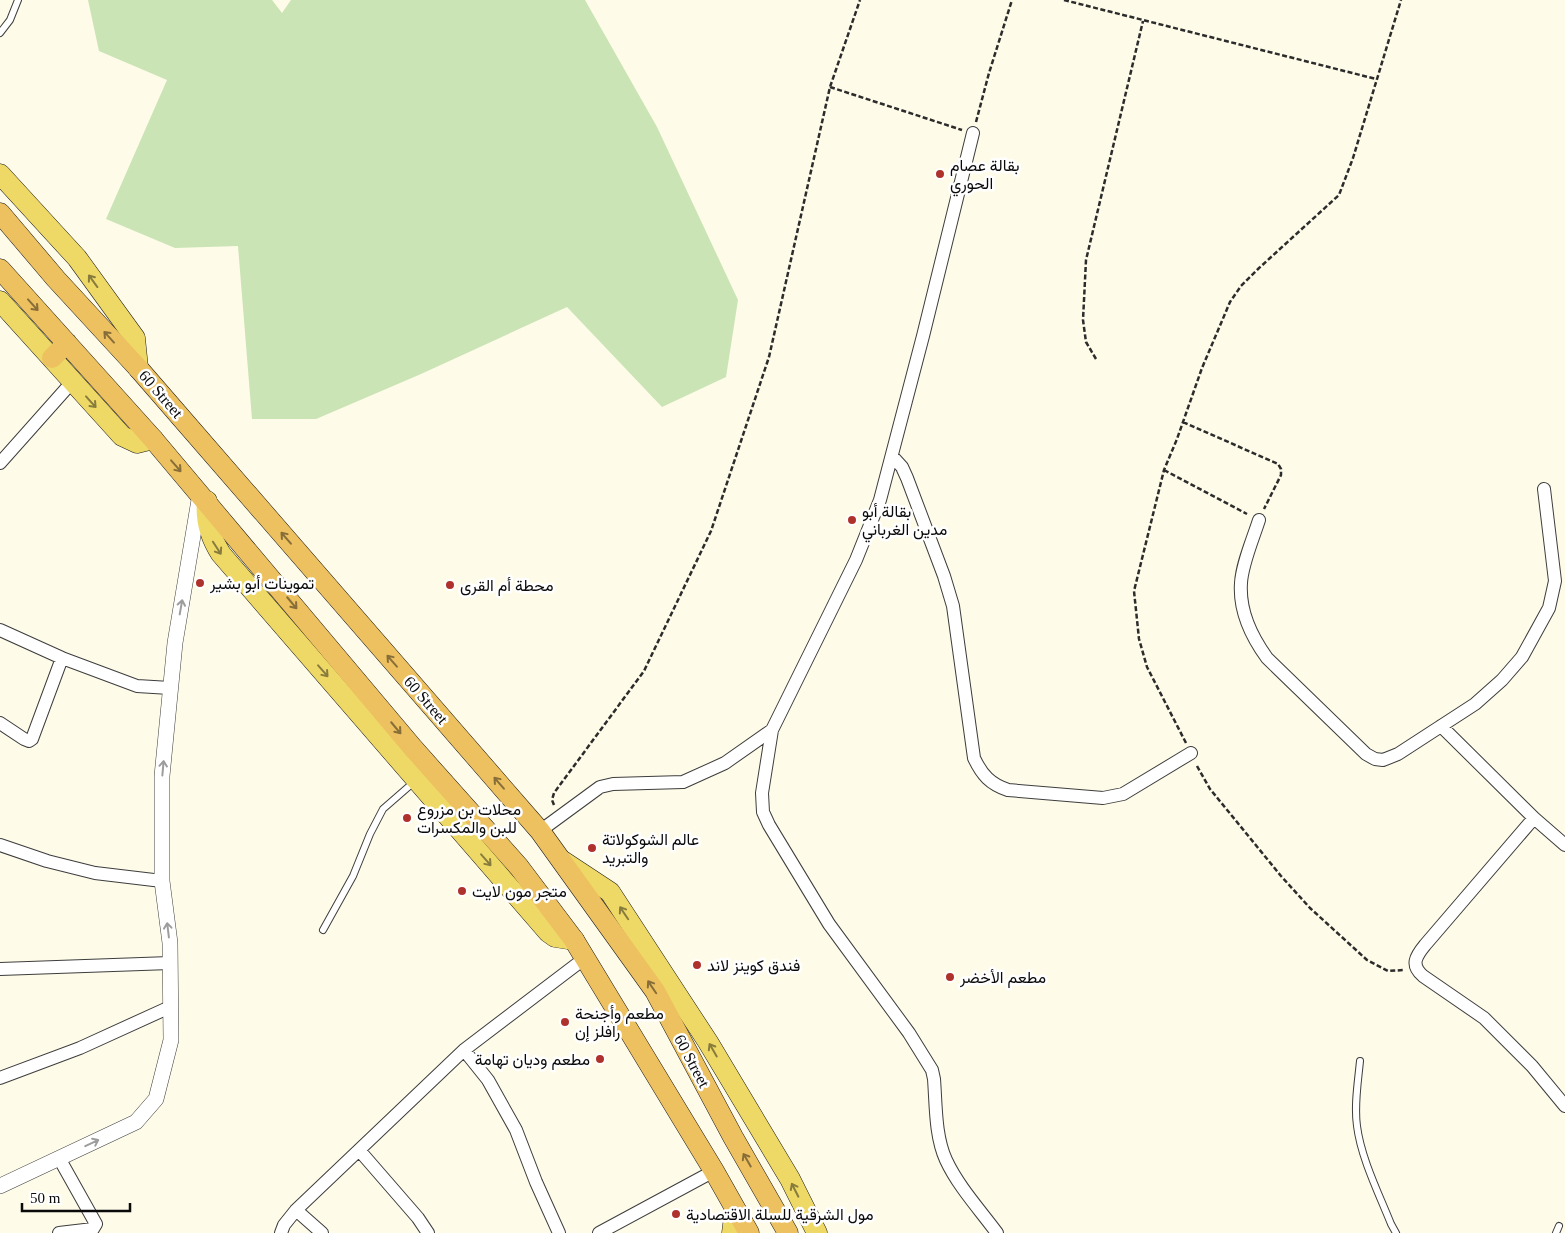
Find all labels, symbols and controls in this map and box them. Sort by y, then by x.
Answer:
place label: بقالة عصام الحوري [950,157,1020,197]
marker: بقالة عصام الحوري [934,168,946,180]
one-way arrow [88,274,98,288]
one-way arrow [27,299,38,312]
one-way arrow [103,330,115,343]
street label: 60 Street [136,367,187,422]
one-way arrow [85,395,97,408]
one-way arrow [170,459,181,472]
place label: بقالة أبو مدين الغرباني [862,503,947,543]
marker: بقالة أبو مدين الغرباني [846,514,858,526]
one-way arrow [280,532,291,545]
one-way arrow [213,540,223,554]
place label: تموينات أبو بشير [209,575,314,594]
marker: تموينات أبو بشير [194,577,206,589]
place label: محطة أم القرى [460,577,554,596]
marker: محطة أم القرى [444,579,456,591]
one-way arrow [286,597,297,610]
one-way arrow [176,599,186,615]
one-way arrow [386,654,398,667]
one-way arrow [317,664,328,677]
street label: 60 Street [401,673,452,728]
one-way arrow [390,721,401,734]
one-way arrow [158,760,167,776]
one-way arrow [493,777,504,790]
place label: محلات بن مزروع للبن والمكسرات [417,801,521,838]
marker: محلات بن مزروع للبن والمكسرات [401,812,413,824]
place label: عالم الشوكولاتة والتبريد [602,831,699,868]
marker: عالم الشوكولاتة والتبريد [586,842,598,854]
one-way arrow [481,854,492,867]
place label: متجر مون لايت [472,883,567,902]
marker: متجر مون لايت [456,885,468,897]
one-way arrow [619,907,629,921]
one-way arrow [163,922,173,938]
place label: فندق كوينز لاند [707,957,800,976]
marker: فندق كوينز لاند [691,959,703,971]
place label: مطعم الأخضر [959,969,1046,988]
marker: مطعم الأخضر [944,971,956,983]
one-way arrow [647,980,657,994]
place label: مطعم وأجنحة رافلز إن [575,1005,664,1042]
marker: مطعم وأجنحة رافلز إن [559,1016,571,1028]
street label: 60 Street [671,1032,713,1091]
one-way arrow [707,1043,717,1057]
place label: مطعم وديان تهامة [475,1051,590,1070]
marker: مطعم وديان تهامة [594,1053,606,1065]
one-way arrow [84,1138,99,1148]
one-way arrow [741,1154,751,1168]
scale bar [22,1180,130,1212]
one-way arrow [790,1182,800,1197]
text: 50 m [30,1190,61,1206]
place label: مول الشرقية للسلة الاقتصادية [686,1206,874,1225]
marker: مول الشرقية للسلة الاقتصادية [670,1208,682,1220]

